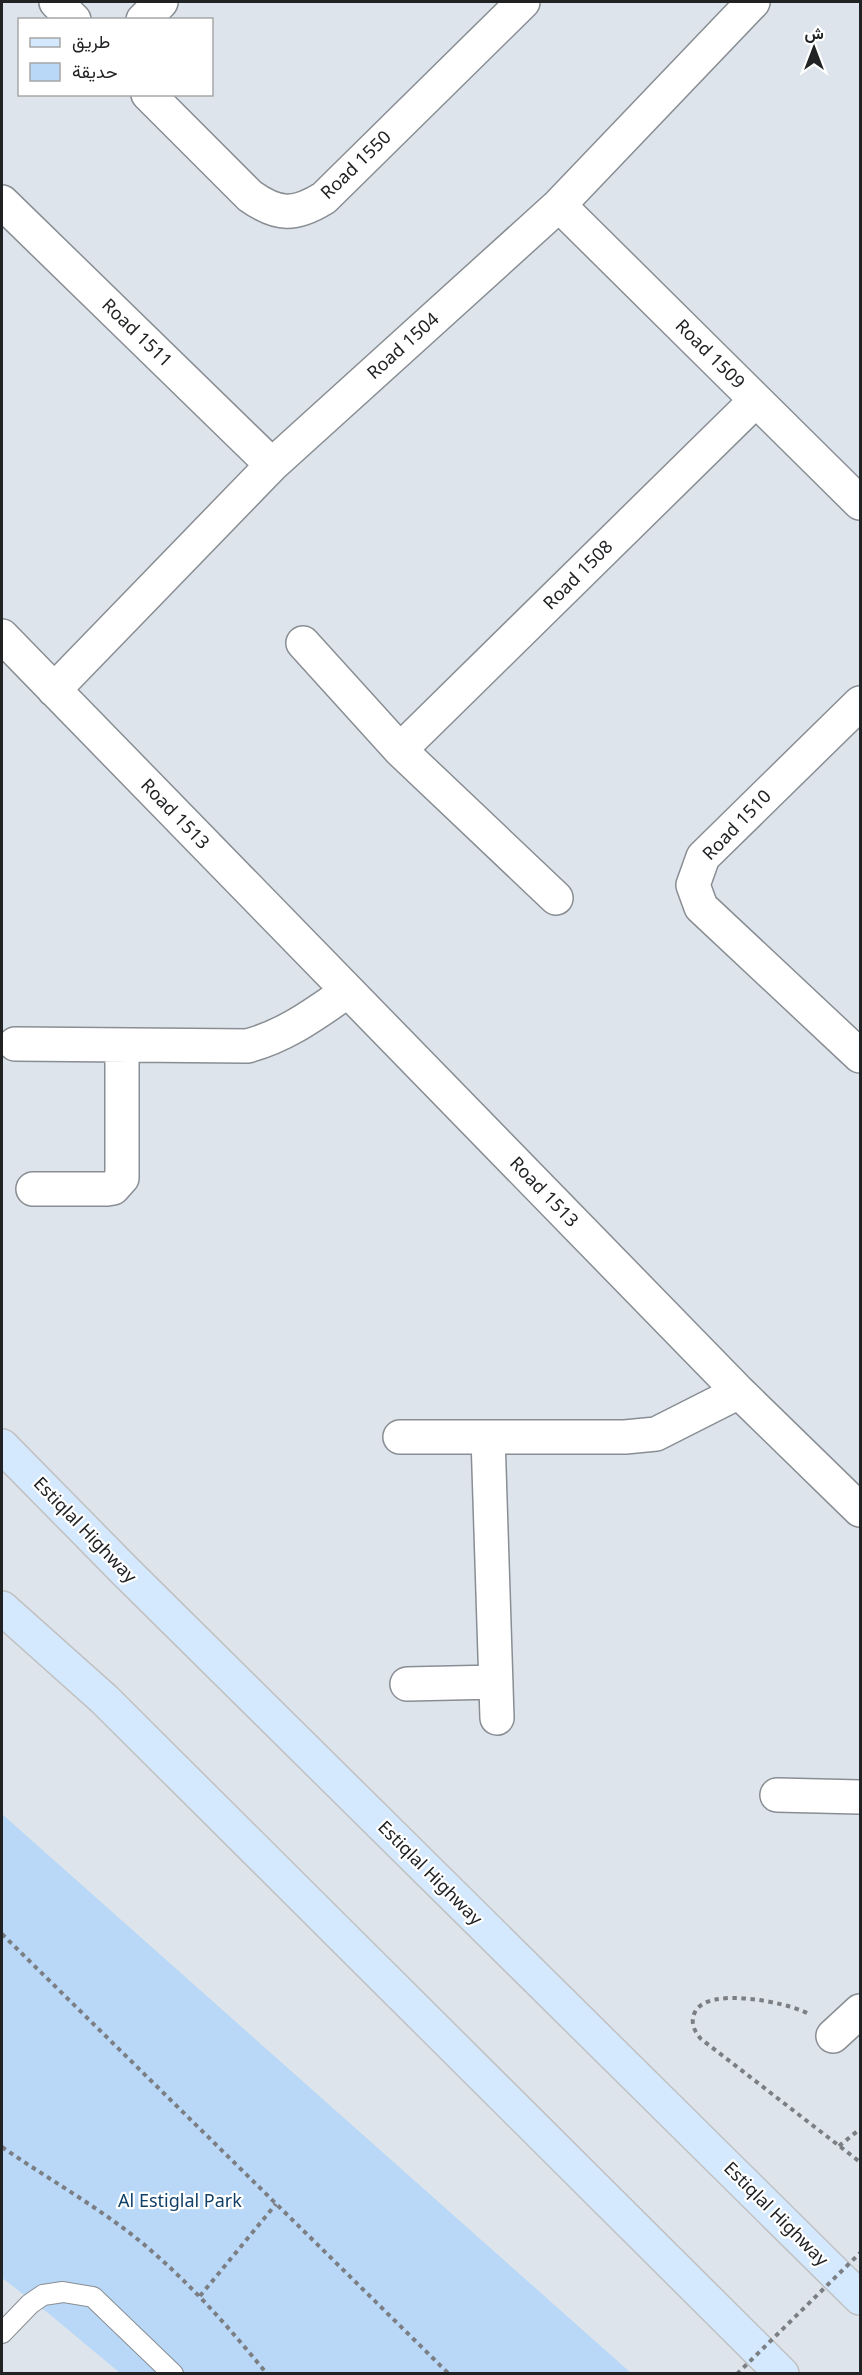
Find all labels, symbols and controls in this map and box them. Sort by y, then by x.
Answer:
legend [18,18,213,96]
north arrow [784,18,844,78]
text: ش [804,22,824,44]
text: طريق [72,29,110,53]
text: حديقة [72,59,118,83]
street label: Road 1550 [315,125,396,204]
street label: Road 1511 [97,293,178,372]
street label: Road 1504 [361,307,443,384]
street label: Road 1509 [671,313,751,393]
street label: Road 1508 [537,534,617,614]
street label: Road 1513 [136,773,215,854]
street label: Road 1510 [697,784,776,865]
street label: Road 1513 [505,1151,584,1232]
street label: Estiqlal Highway [29,1471,143,1588]
street label: Estiqlal Highway [373,1815,489,1930]
street label: Estiqlal Highway [719,2156,835,2271]
park label: Al Estiglal Park [118,2188,242,2212]

